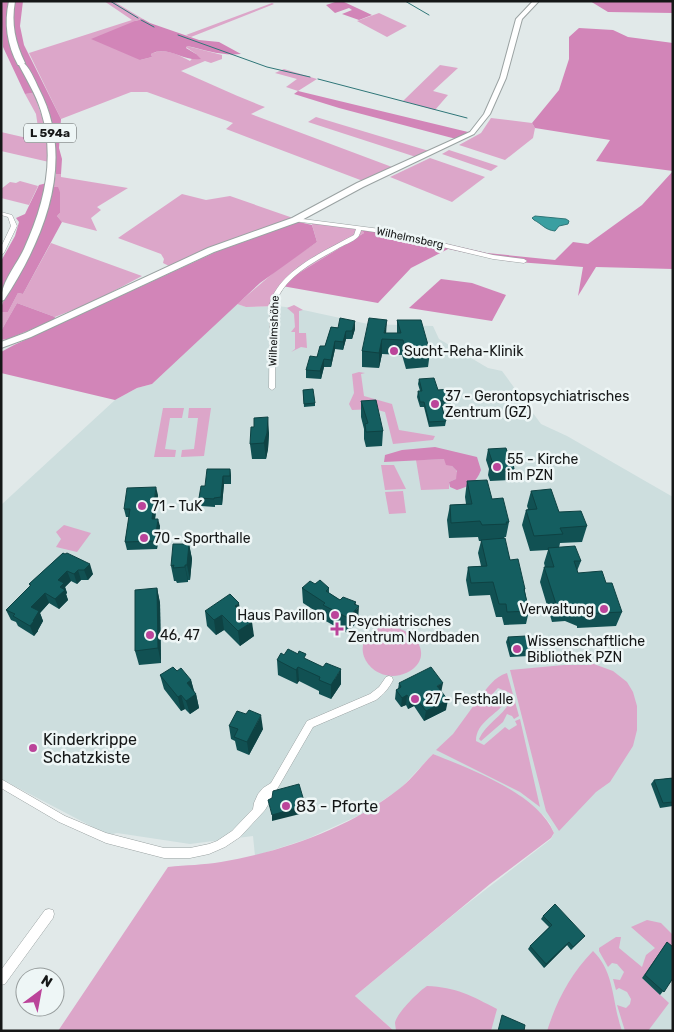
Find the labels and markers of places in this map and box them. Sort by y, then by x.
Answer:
place label: Sucht-Reha-Klinik [404,343,524,360]
marker: Sucht-Reha-Klinik [388,345,400,357]
place label: 37 - Gerontopsychiatrisches Zentrum (GZ) [445,388,629,421]
marker: 37 - Gerontopsychiatrisches Zentrum (GZ) [429,398,441,410]
place label: 55 - Kirche im PZN [507,451,579,484]
marker: 55 - Kirche im PZN [491,461,503,473]
place label: 71 - TuK [152,498,203,515]
marker: 71 - TuK [136,500,148,512]
place label: 70 - Sporthalle [154,530,251,547]
marker: 70 - Sporthalle [138,532,150,544]
place label: Verwaltung [520,601,594,618]
marker: Verwaltung [598,603,610,615]
place label: Haus Pavillon [237,607,325,624]
marker: Haus Pavillon [329,609,341,621]
place label: Psychiatrisches Zentrum Nordbaden [348,613,479,646]
marker: Psychiatrisches Zentrum Nordbaden [330,622,344,636]
place label: 46, 47 [160,627,200,644]
marker: 46, 47 [144,629,156,641]
place label: Wissenschaftliche Bibliothek PZN [527,633,645,666]
marker: Wissenschaftliche Bibliothek PZN [511,643,523,655]
place label: 27 - Festhalle [425,691,514,708]
marker: 27 - Festhalle [409,693,421,705]
place label: Kinderkrippe Schatzkiste [43,730,137,767]
marker: Kinderkrippe Schatzkiste [27,742,39,754]
place label: 83 - Pforte [296,797,378,816]
marker: 83 - Pforte [280,800,292,812]

